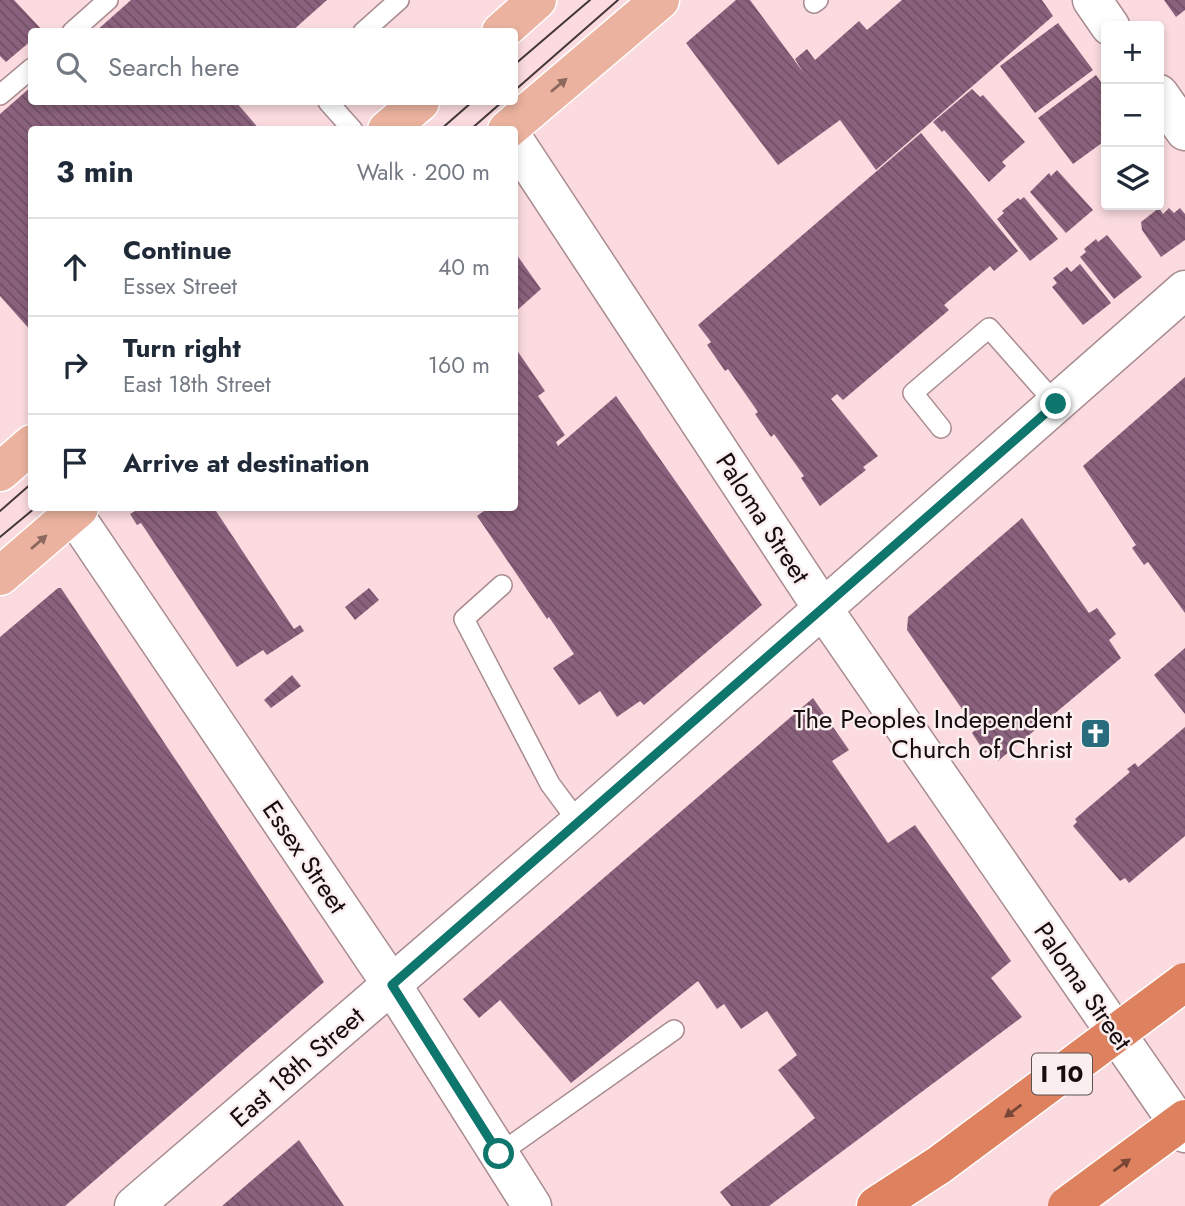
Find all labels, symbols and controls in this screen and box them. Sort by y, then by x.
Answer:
map controls [1101,21,1164,210]
button: + [1101,21,1164,84]
search box [28,28,518,105]
icon: search [52,48,90,86]
text: Search here [108,48,240,86]
one-way arrow [551,78,568,93]
button: − [1101,84,1164,147]
button: layers [1101,147,1164,210]
text: 3 min [56,150,134,193]
text: Walk · 200 m [357,155,490,189]
text: Continue [123,231,232,269]
icon: ahead [56,248,94,286]
text: 40 m [438,250,490,284]
text: Essex Street [123,269,237,303]
text: Turn right [123,329,241,367]
icon: right [56,346,94,384]
text: 160 m [428,348,490,382]
text: East 18th Street [123,367,271,401]
route end [1040,388,1071,419]
icon: arrive [56,444,94,482]
text: Arrive at destination [123,444,370,482]
street label: Paloma Street [707,445,820,591]
one-way arrow [31,535,48,550]
place label: The Peoples Independent Church of Christ [793,700,1073,768]
church icon: The Peoples Independent Church of Christ [1078,717,1112,751]
street label: Essex Street [253,793,357,922]
street label: Paloma Street [1025,914,1142,1058]
street label: East 18th Street [222,997,373,1136]
road number: I 10 [1032,1054,1092,1094]
one-way arrow [1004,1103,1022,1117]
route start [483,1138,514,1169]
one-way arrow [1113,1159,1131,1173]

